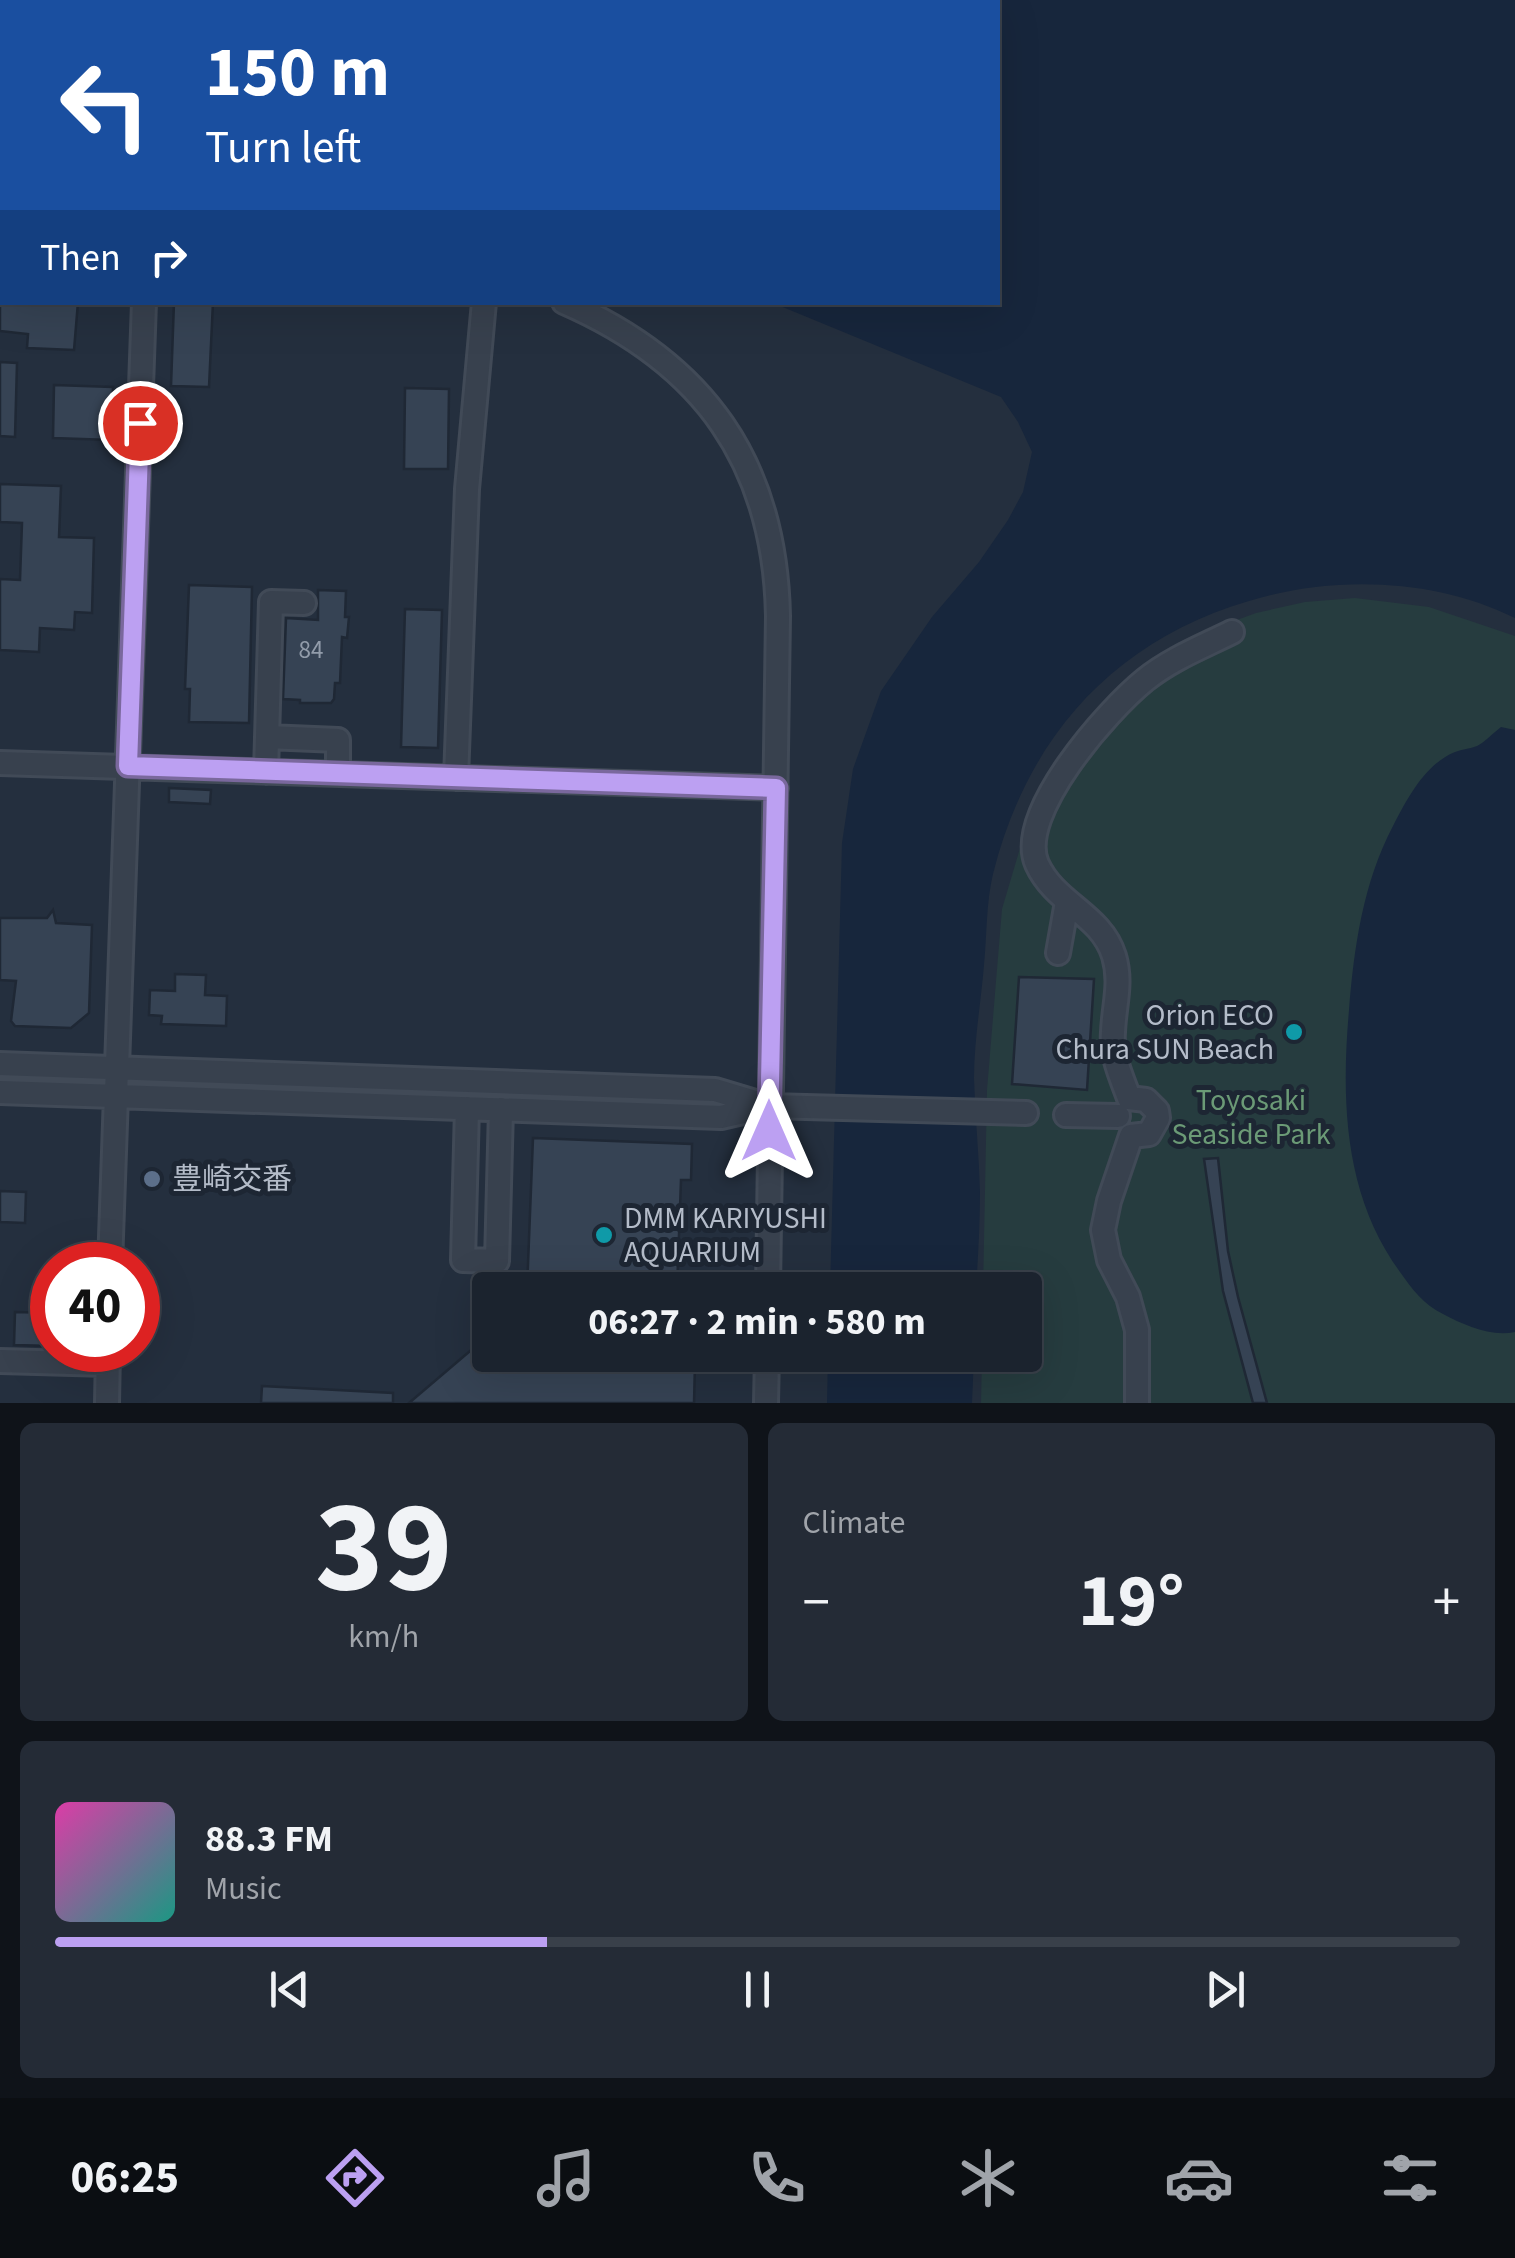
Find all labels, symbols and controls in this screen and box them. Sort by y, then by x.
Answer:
text: 150 m [205,23,390,123]
icon: left [40,40,170,170]
text: Turn left [205,116,361,180]
icon: right [141,230,196,285]
text: Then [40,231,121,285]
pin [98,381,183,466]
icon: arrive [113,396,168,451]
house number: 84 [299,632,323,668]
place label: Orion ECO Chura SUN Beach [1055,994,1274,1071]
marker: Orion ECO Chura SUN Beach [1283,1021,1305,1043]
position arrow [717,1079,821,1183]
park label: Toyosaki Seaside Park [1171,1079,1331,1156]
place label: 豊崎交番 [172,1158,292,1201]
marker: 豊崎交番 [141,1168,163,1190]
place label: DMM KARIYUSHI AQUARIUM [624,1197,827,1274]
marker: DMM KARIYUSHI AQUARIUM [593,1224,615,1246]
speed limit sign: 40 [30,1242,160,1372]
text: 06:27 · 2 min · 580 m [588,1295,926,1349]
text: 39 [315,1456,452,1641]
text: Climate [803,1500,905,1546]
text: 19° [1078,1548,1185,1655]
text: − [803,1564,830,1642]
text: + [1433,1564,1460,1642]
text: km/h [348,1614,419,1660]
text: 88.3 FM [205,1812,333,1866]
text: Music [205,1866,282,1912]
icon: previous [262,1962,317,2017]
icon: pause [730,1962,785,2017]
icon: next [1198,1962,1253,2017]
icon: directions [320,2143,390,2213]
icon: music [531,2143,601,2213]
icon: phone [742,2143,812,2213]
icon: climate [953,2143,1023,2213]
icon: car [1164,2143,1234,2213]
icon: filters [1375,2143,1445,2213]
text: 06:25 [70,2146,179,2210]

